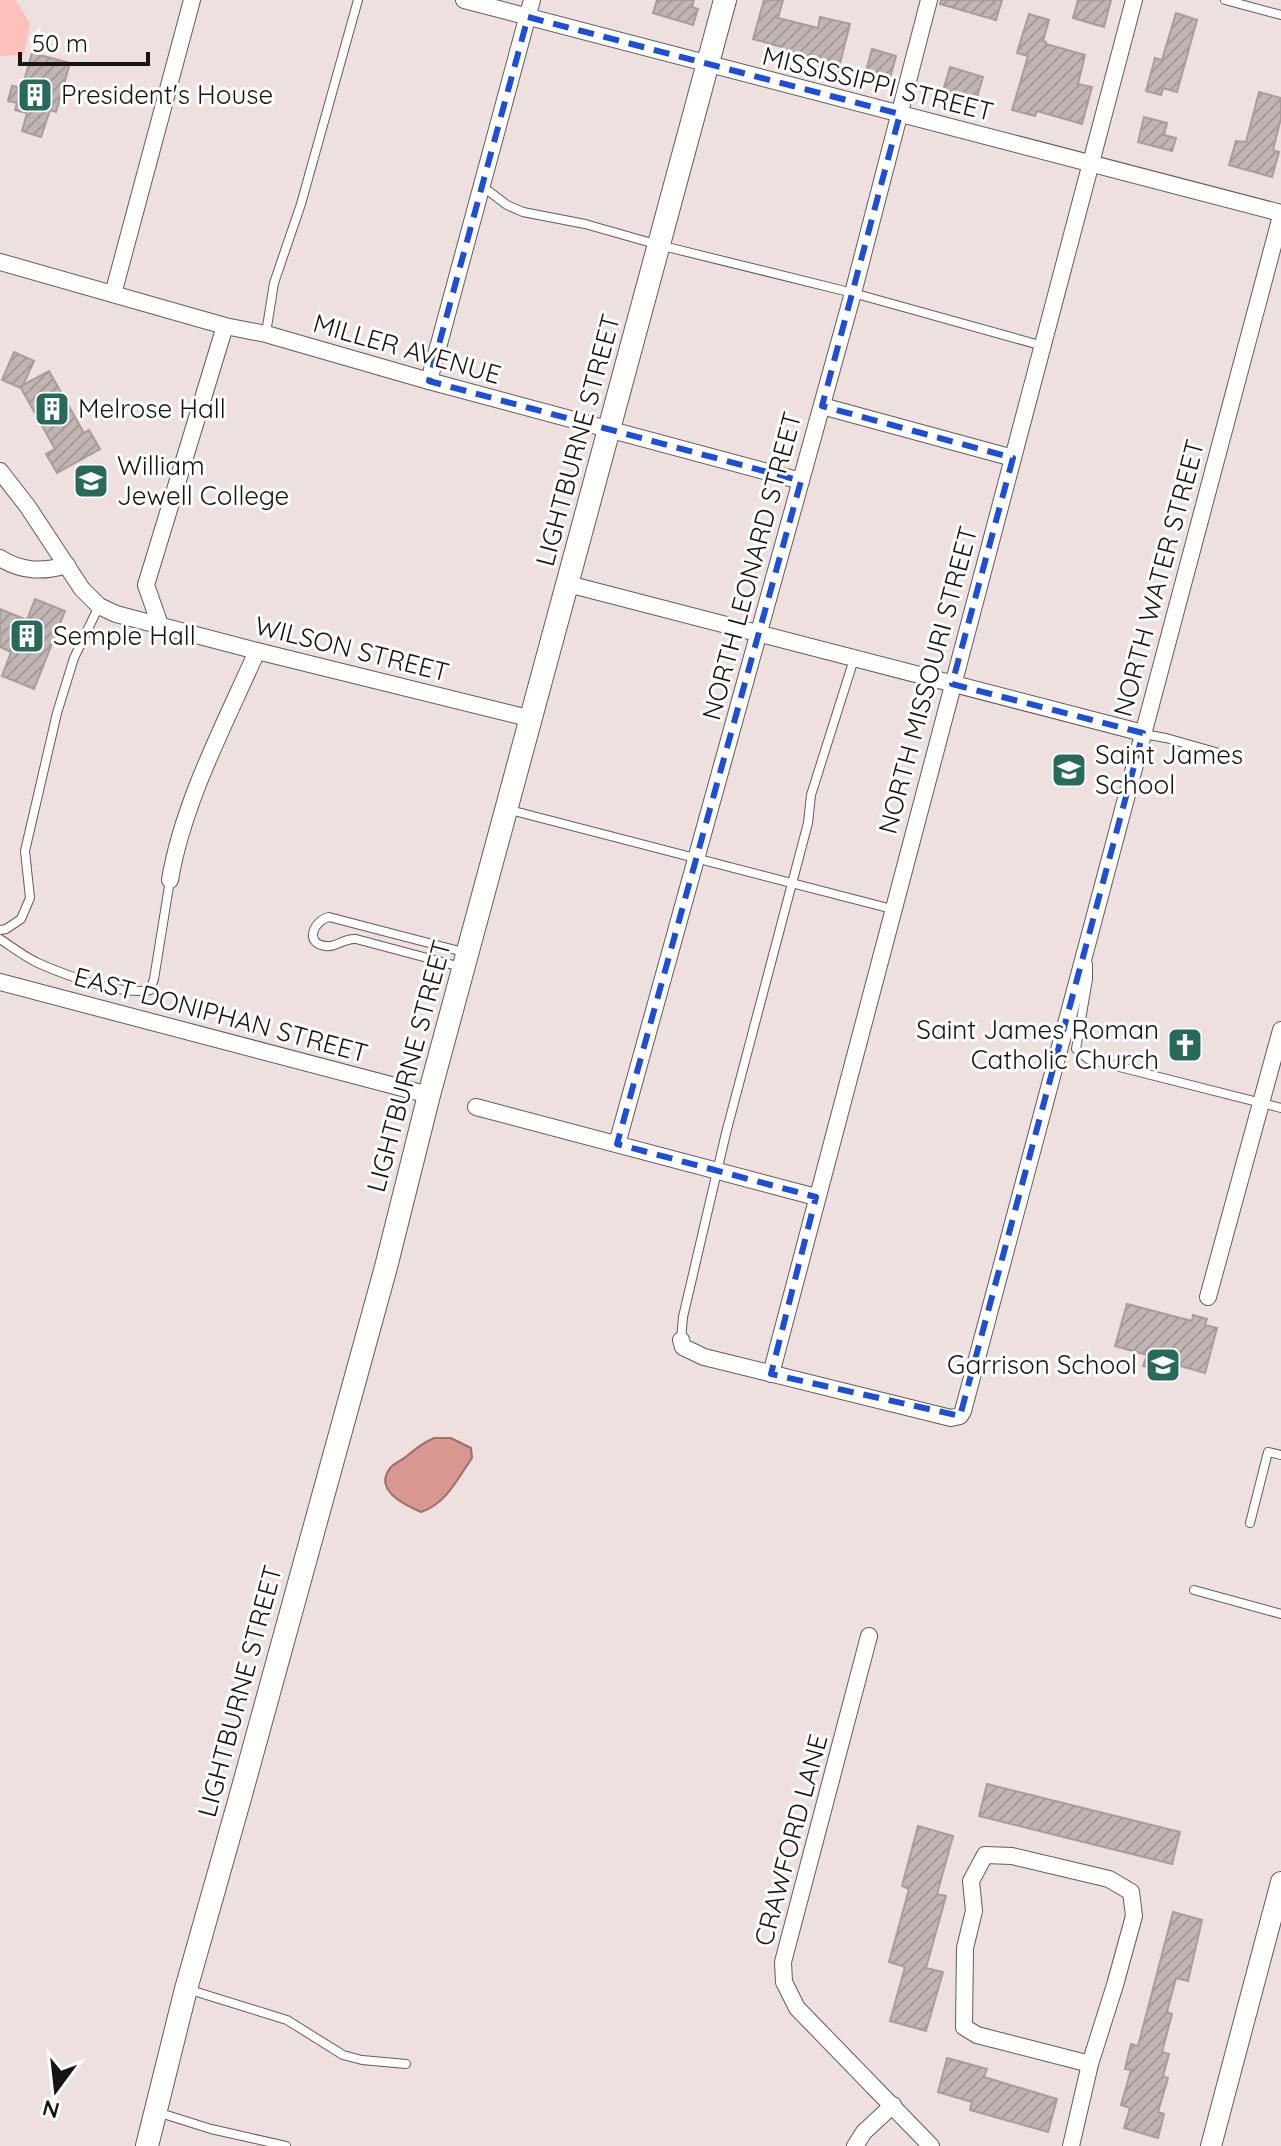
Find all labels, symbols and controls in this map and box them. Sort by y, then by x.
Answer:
scale bar [20,16,148,66]
text: 50 m [32,28,88,58]
street label: MISSISSIPPI STREET [759,39,997,128]
building icon: President's House [16,76,54,114]
place label: President's House [61,78,273,111]
street label: MILLER AVENUE [309,306,505,391]
street label: LIGHTBURNE STREET [528,310,627,569]
building icon: Melrose Hall [33,390,71,428]
place label: Melrose Hall [78,392,226,425]
street label: NORTH LEONARD STREET [694,408,809,724]
street label: NORTH WATER STREET [1106,436,1211,720]
place label: William Jewell College [117,449,289,512]
school or university icon: William Jewell College [72,462,110,500]
street label: NORTH MISSOURI STREET [871,522,984,837]
street label: WILSON STREET [252,608,453,689]
building icon: Semple Hall [8,617,46,655]
place label: Semple Hall [53,619,196,652]
place label: Saint James School [1095,738,1243,801]
school or university icon: Saint James School [1050,751,1088,789]
street label: LIGHTBURNE STREET [359,936,458,1195]
street label: EAST DONIPHAN STREET [70,959,372,1070]
place label: Saint James Roman Catholic Church [916,1013,1159,1076]
church icon: Saint James Roman Catholic Church [1166,1026,1204,1064]
school or university icon: Garrison School [1144,1346,1182,1384]
place label: Garrison School [947,1348,1137,1381]
street label: LIGHTBURNE STREET [190,1561,289,1820]
street label: CRAWFORD LANE [746,1730,835,1949]
north arrow [16,2050,96,2130]
text: N [39,2094,62,2125]

